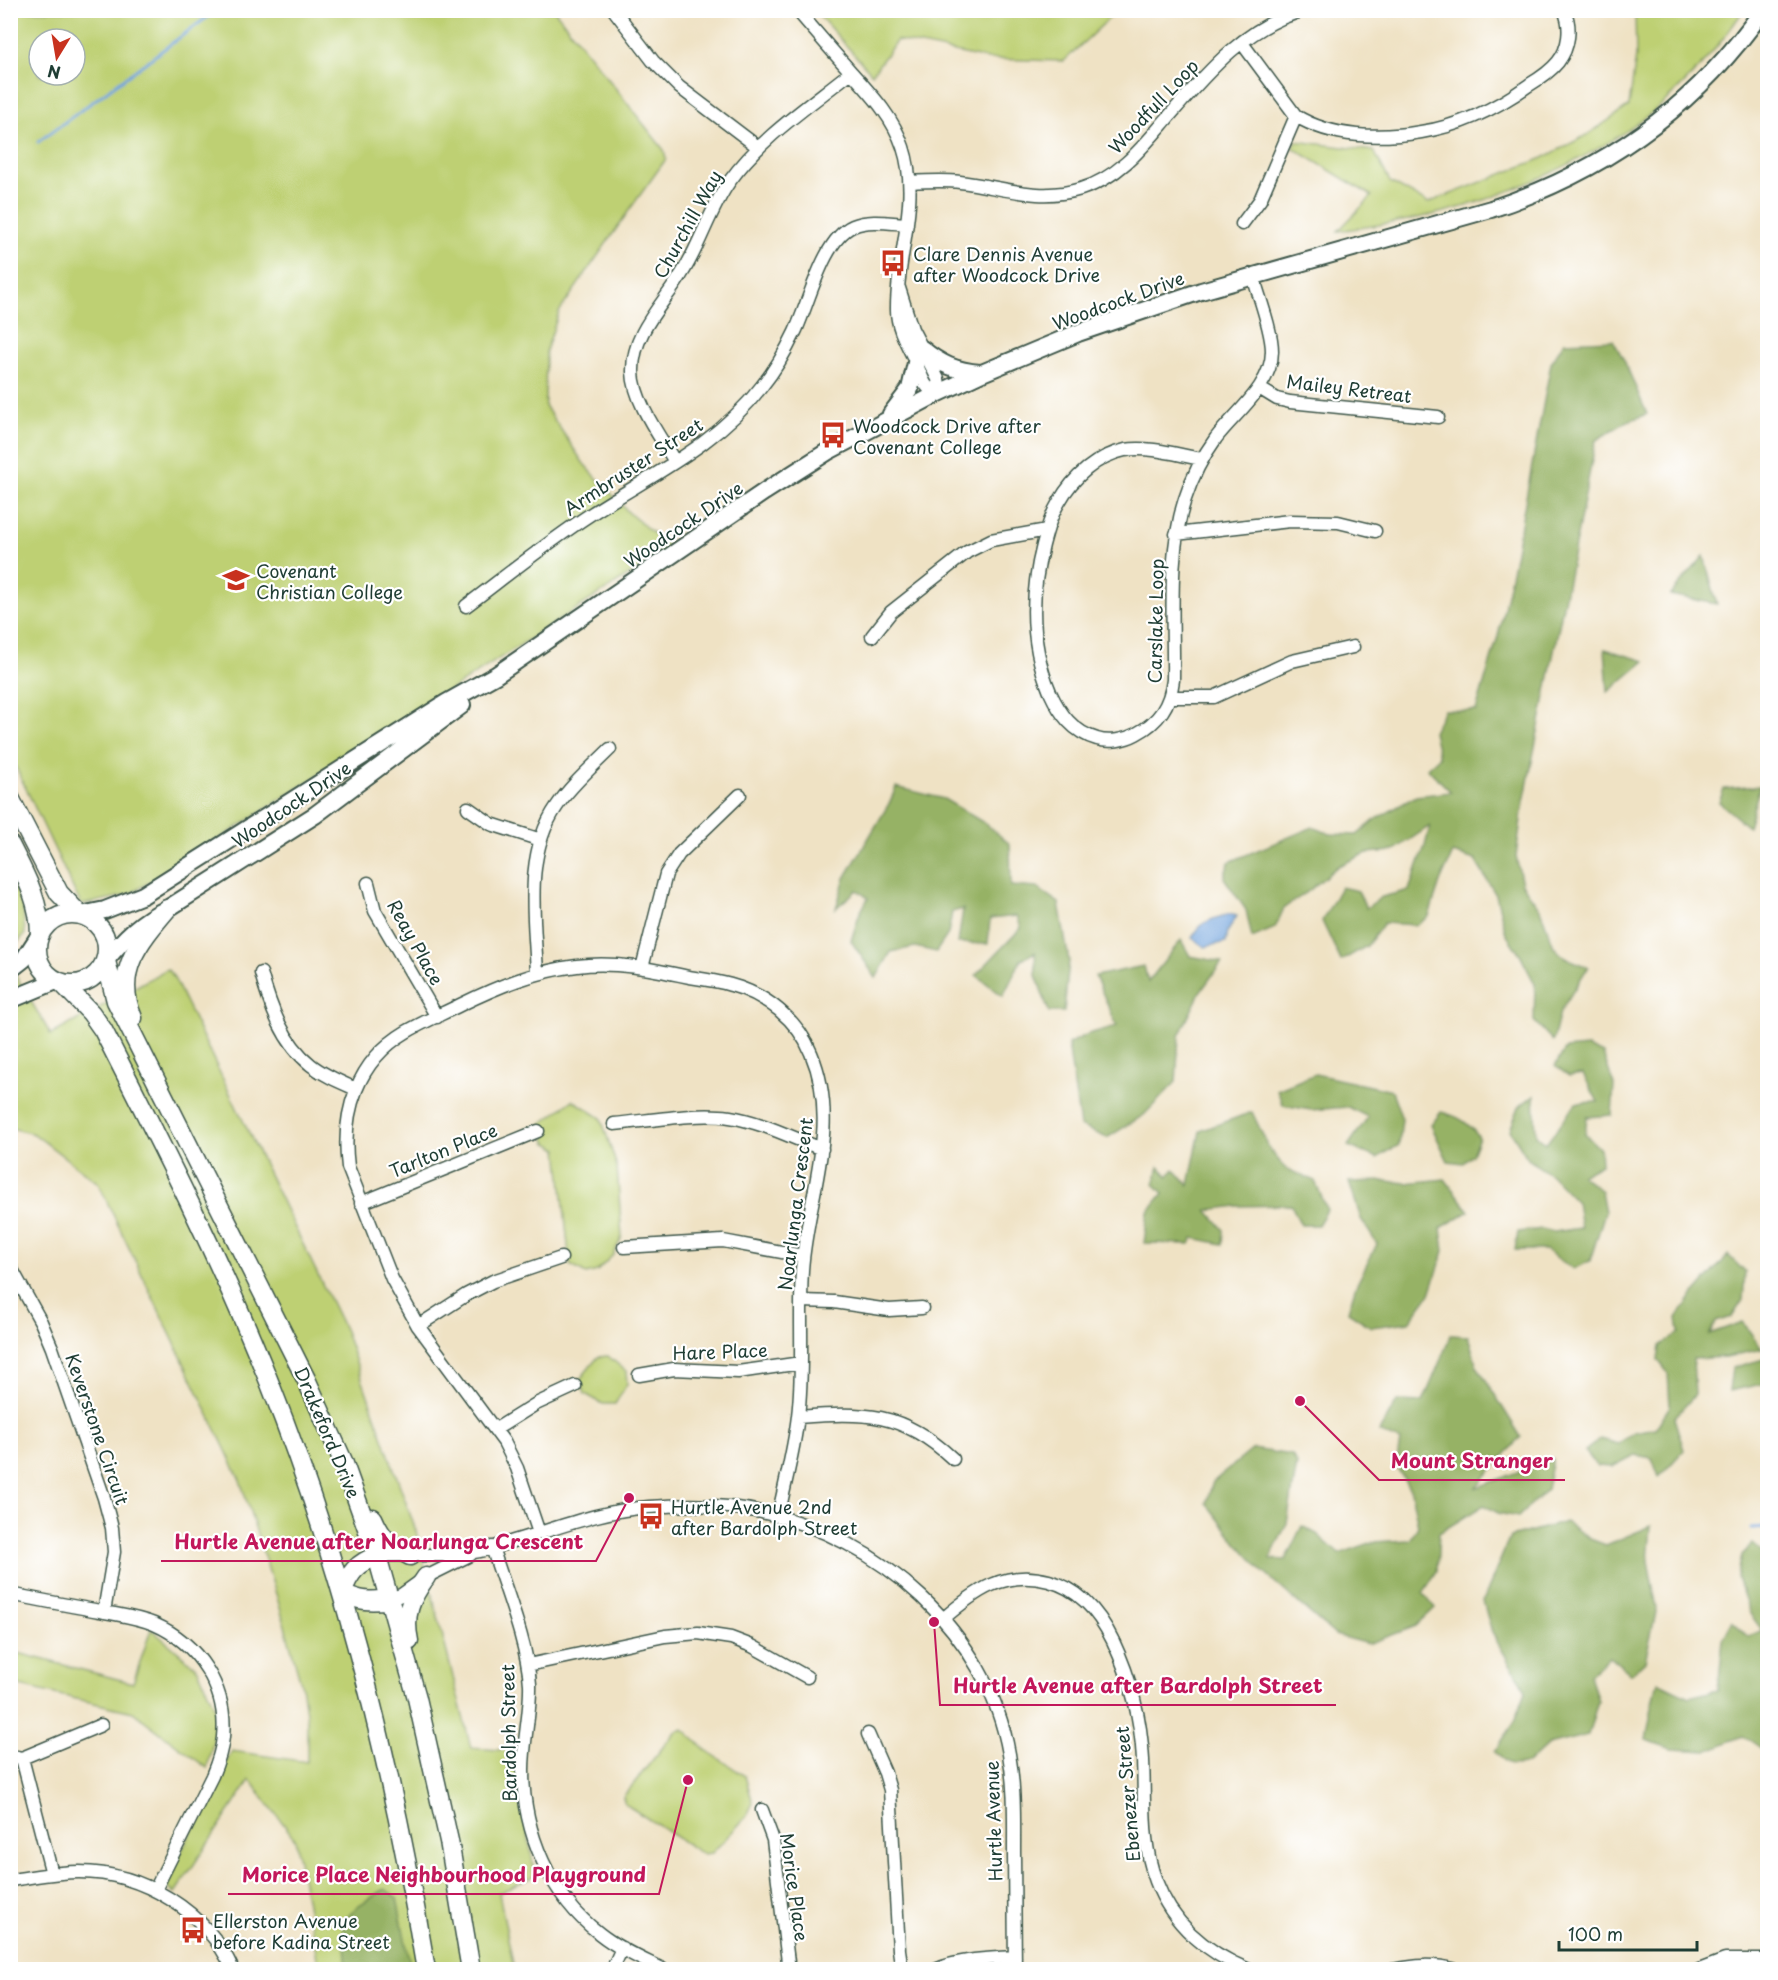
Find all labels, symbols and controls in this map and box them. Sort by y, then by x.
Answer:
north arrow [27,27,87,87]
street label: Woodfull Loop [1102,52,1204,160]
text: N [45,60,62,86]
street label: Churchill Way [646,165,728,283]
place label: Clare Dennis Avenue after Woodcock Drive [913,240,1100,288]
bus stop icon: Clare Dennis Avenue after Woodcock Drive [878,248,908,278]
street label: Woodcock Drive [1048,264,1188,336]
street label: Mailey Retreat [1285,367,1413,409]
street label: Armbruster Street [558,411,708,521]
place label: Woodcock Drive after Covenant College [853,412,1042,460]
bus stop icon: Woodcock Drive after Covenant College [818,420,848,450]
street label: Woodcock Drive [618,474,748,574]
place label: Covenant Christian College [256,557,403,605]
street label: Carslake Loop [1140,558,1170,684]
school or university icon: Covenant Christian College [221,565,251,595]
street label: Woodcock Drive [226,754,356,854]
street label: Reay Place [381,894,451,990]
street label: Tarlton Place [385,1116,501,1184]
street label: Noarlunga Crescent [771,1116,819,1292]
street label: Hare Place [672,1336,768,1366]
street label: Keverstone Circuit [59,1350,137,1508]
street label: Drakeford Drive [288,1362,368,1502]
callout: Mount Stranger [1379,1442,1565,1480]
text: Mount Stranger [1391,1445,1554,1475]
place label: Hurtle Avenue 2nd after Bardolph Street [671,1493,857,1541]
bus stop icon: Hurtle Avenue 2nd after Bardolph Street [636,1501,666,1531]
callout: Hurtle Avenue after Noarlunga Crescent [161,1523,596,1561]
text: Hurtle Avenue after Noarlunga Crescent [175,1526,584,1556]
street label: Bardolph Street [493,1664,523,1802]
callout: Hurtle Avenue after Bardolph Street [940,1667,1336,1705]
text: Hurtle Avenue after Bardolph Street [953,1670,1323,1700]
street label: Ebenezer Street [1108,1725,1146,1863]
street label: Hurtle Avenue [977,1760,1009,1882]
street label: Morice Place [774,1831,816,1943]
callout: Morice Place Neighbourhood Playground [228,1856,659,1894]
text: Morice Place Neighbourhood Playground [242,1859,646,1889]
place label: Ellerston Avenue before Kadina Street [213,1907,390,1955]
scale bar [1559,1914,1697,1952]
bus stop icon: Ellerston Avenue before Kadina Street [178,1915,208,1945]
text: 100 m [1568,1920,1623,1947]

